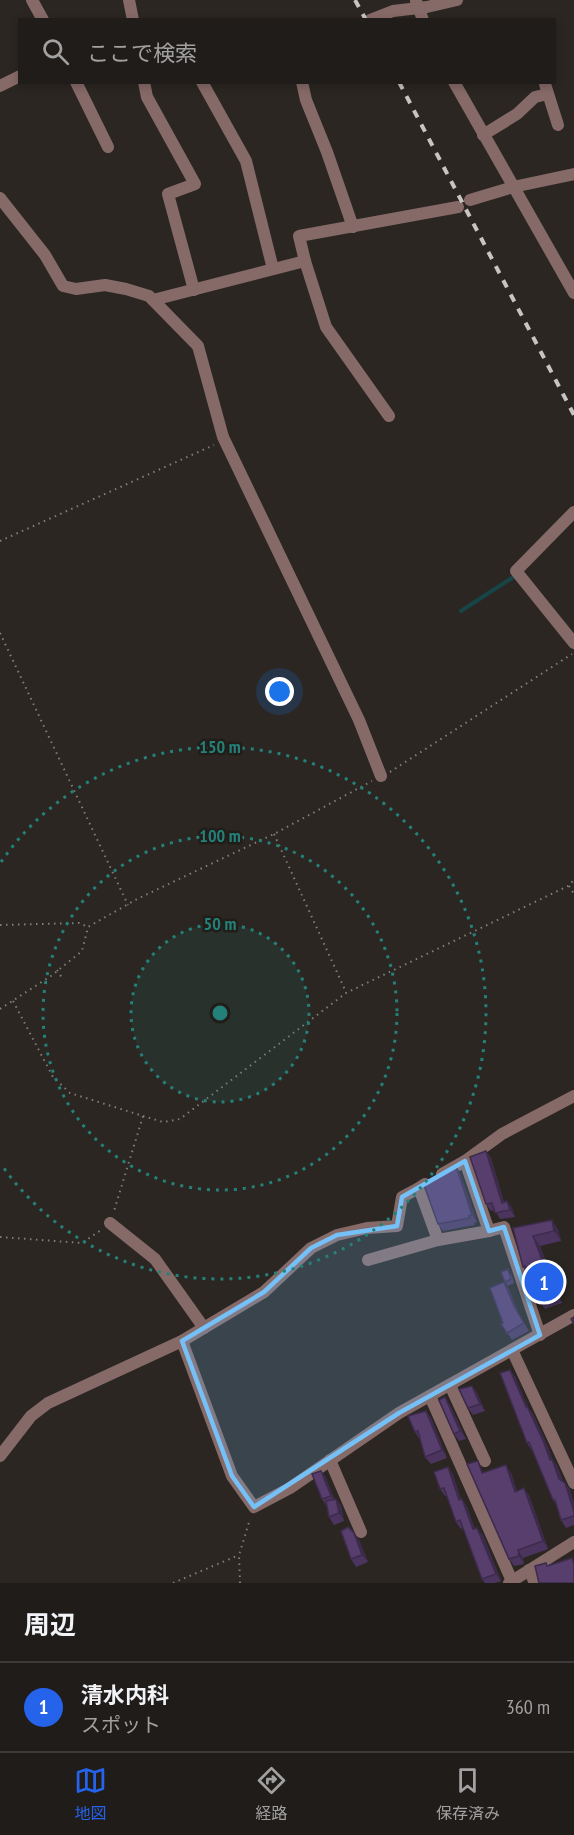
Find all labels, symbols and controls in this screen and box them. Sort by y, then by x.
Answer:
search box [18,18,556,84]
icon: search [39,35,72,68]
text: ここで検索 [87,39,197,67]
your location [265,677,294,706]
text: 150 m [199,735,241,758]
text: 100 m [199,824,241,847]
text: 50 m [204,912,236,935]
centre of rings [210,1003,230,1023]
pin: 1 [524,1260,564,1304]
text: 周辺 [24,1608,76,1641]
text: 清水内科 [81,1681,169,1709]
text: 1 [39,1694,48,1720]
text: 360 m [506,1694,550,1720]
text: スポット [81,1712,161,1738]
tab: 地図 [74,1764,107,1824]
tab: 経路 [255,1764,288,1824]
tab: 保存済み [436,1764,500,1824]

